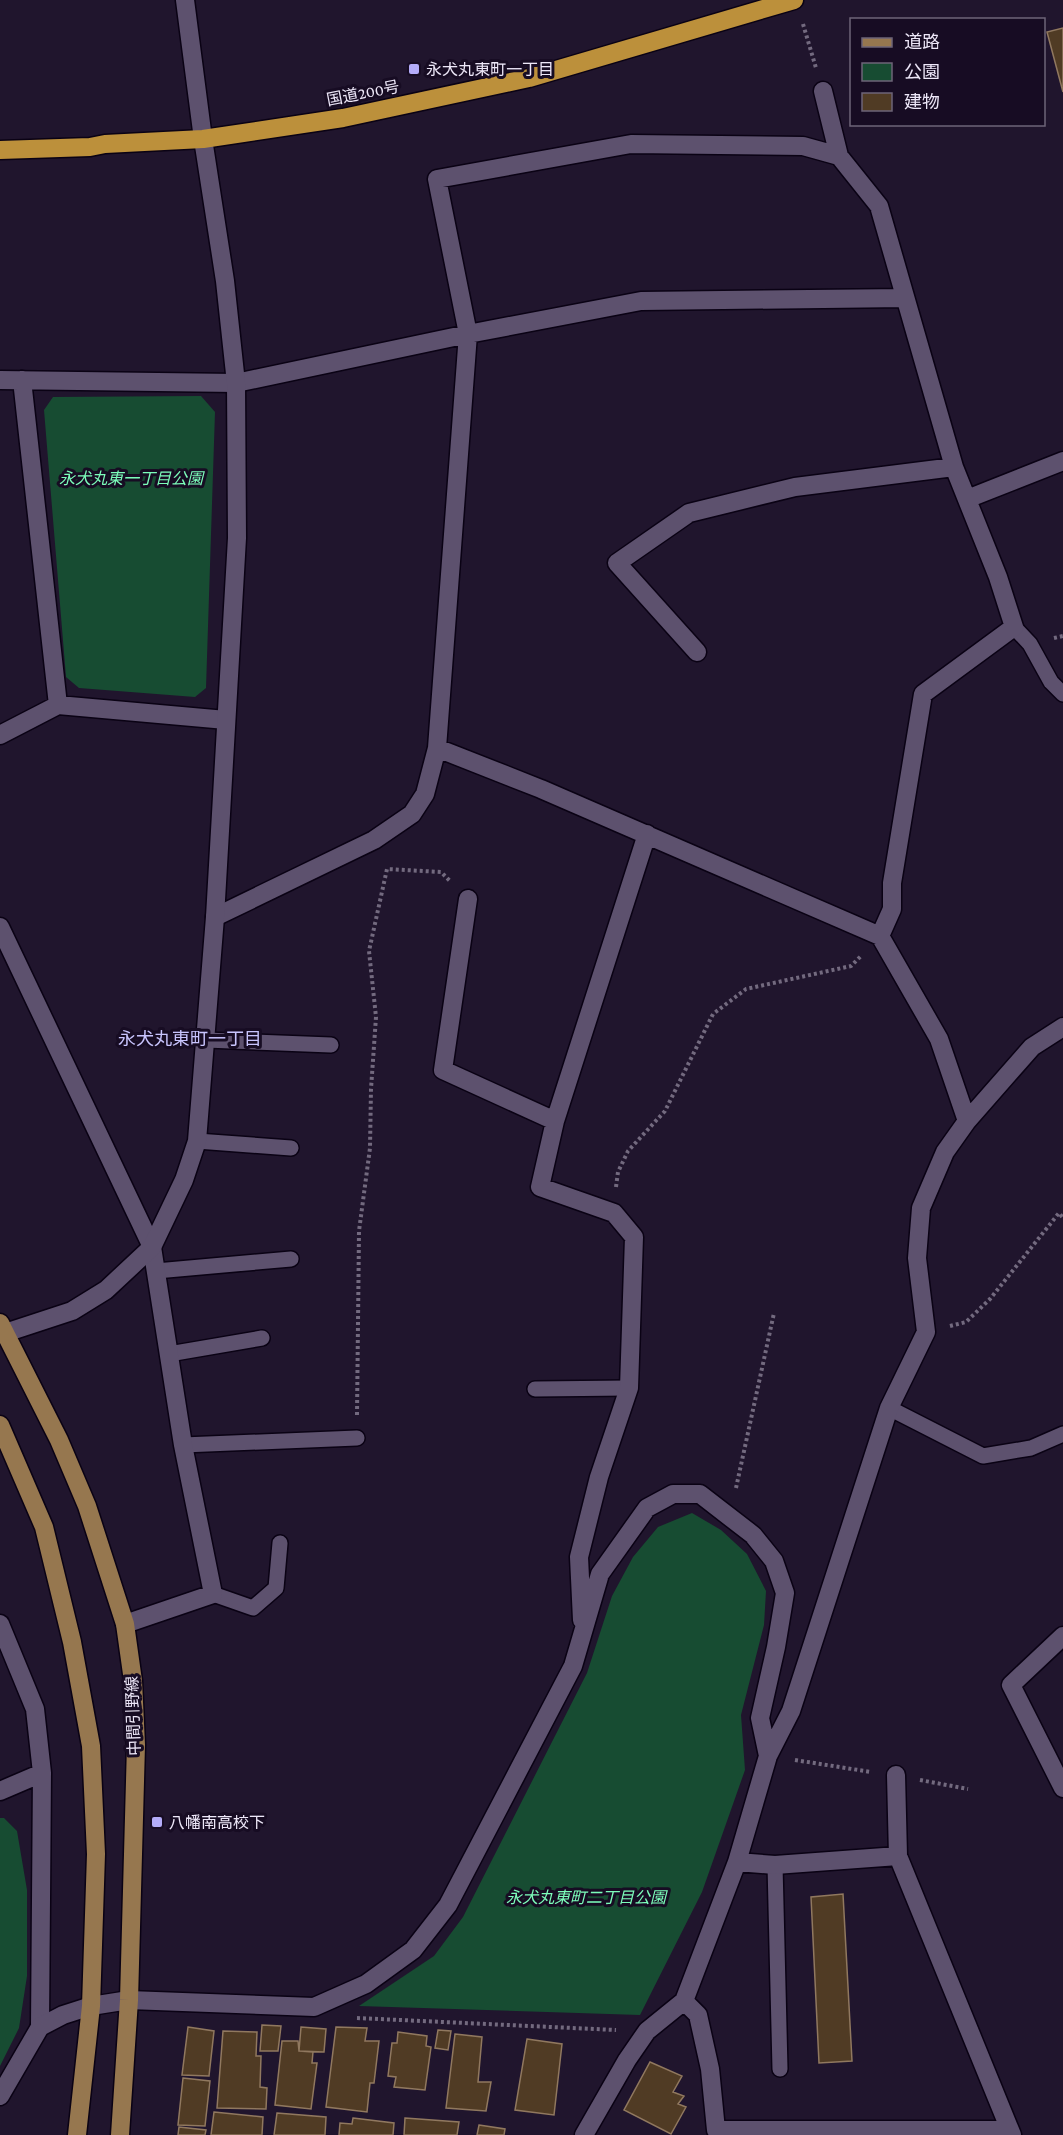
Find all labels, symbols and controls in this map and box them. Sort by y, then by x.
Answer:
legend [850,18,1045,126]
text: 道路 [904,32,940,52]
place label: 永犬丸東町一丁目 [426,61,554,78]
marker: 永犬丸東町一丁目 [407,62,421,76]
text: 公園 [904,62,940,82]
street label: 国道200号 [325,78,401,108]
text: 建物 [904,92,940,112]
park label: 永犬丸東一丁目公園 [59,470,205,487]
district label: 永犬丸東町一丁目 [118,1029,262,1049]
street label: 中間引野線 [123,1676,143,1756]
place label: 八幡南高校下 [169,1814,265,1831]
marker: 八幡南高校下 [150,1815,164,1829]
park label: 永犬丸東町二丁目公園 [506,1889,668,1906]

